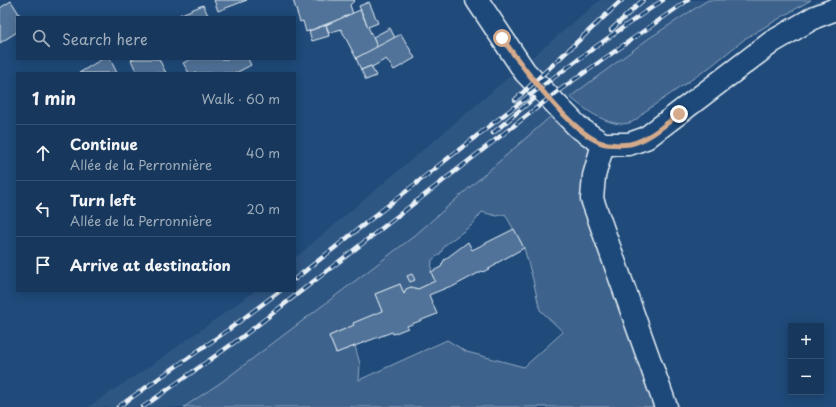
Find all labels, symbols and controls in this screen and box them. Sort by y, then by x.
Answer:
search box [16,16,296,60]
icon: search [30,27,52,49]
text: Search here [62,27,148,50]
route start [493,29,511,47]
text: 1 min [32,85,76,111]
text: Walk · 60 m [202,89,280,108]
route end [670,105,688,123]
text: Continue [70,132,138,155]
icon: ahead [32,142,54,164]
text: 40 m [246,143,280,162]
text: Allée de la Perronnière [70,155,212,174]
text: Turn left [70,188,136,211]
icon: left [32,198,54,220]
text: 20 m [246,199,280,218]
text: Allée de la Perronnière [70,211,212,230]
text: Arrive at destination [70,253,231,276]
icon: arrive [32,254,54,276]
map controls [788,323,824,395]
button: + [788,323,824,359]
button: − [788,359,824,395]

